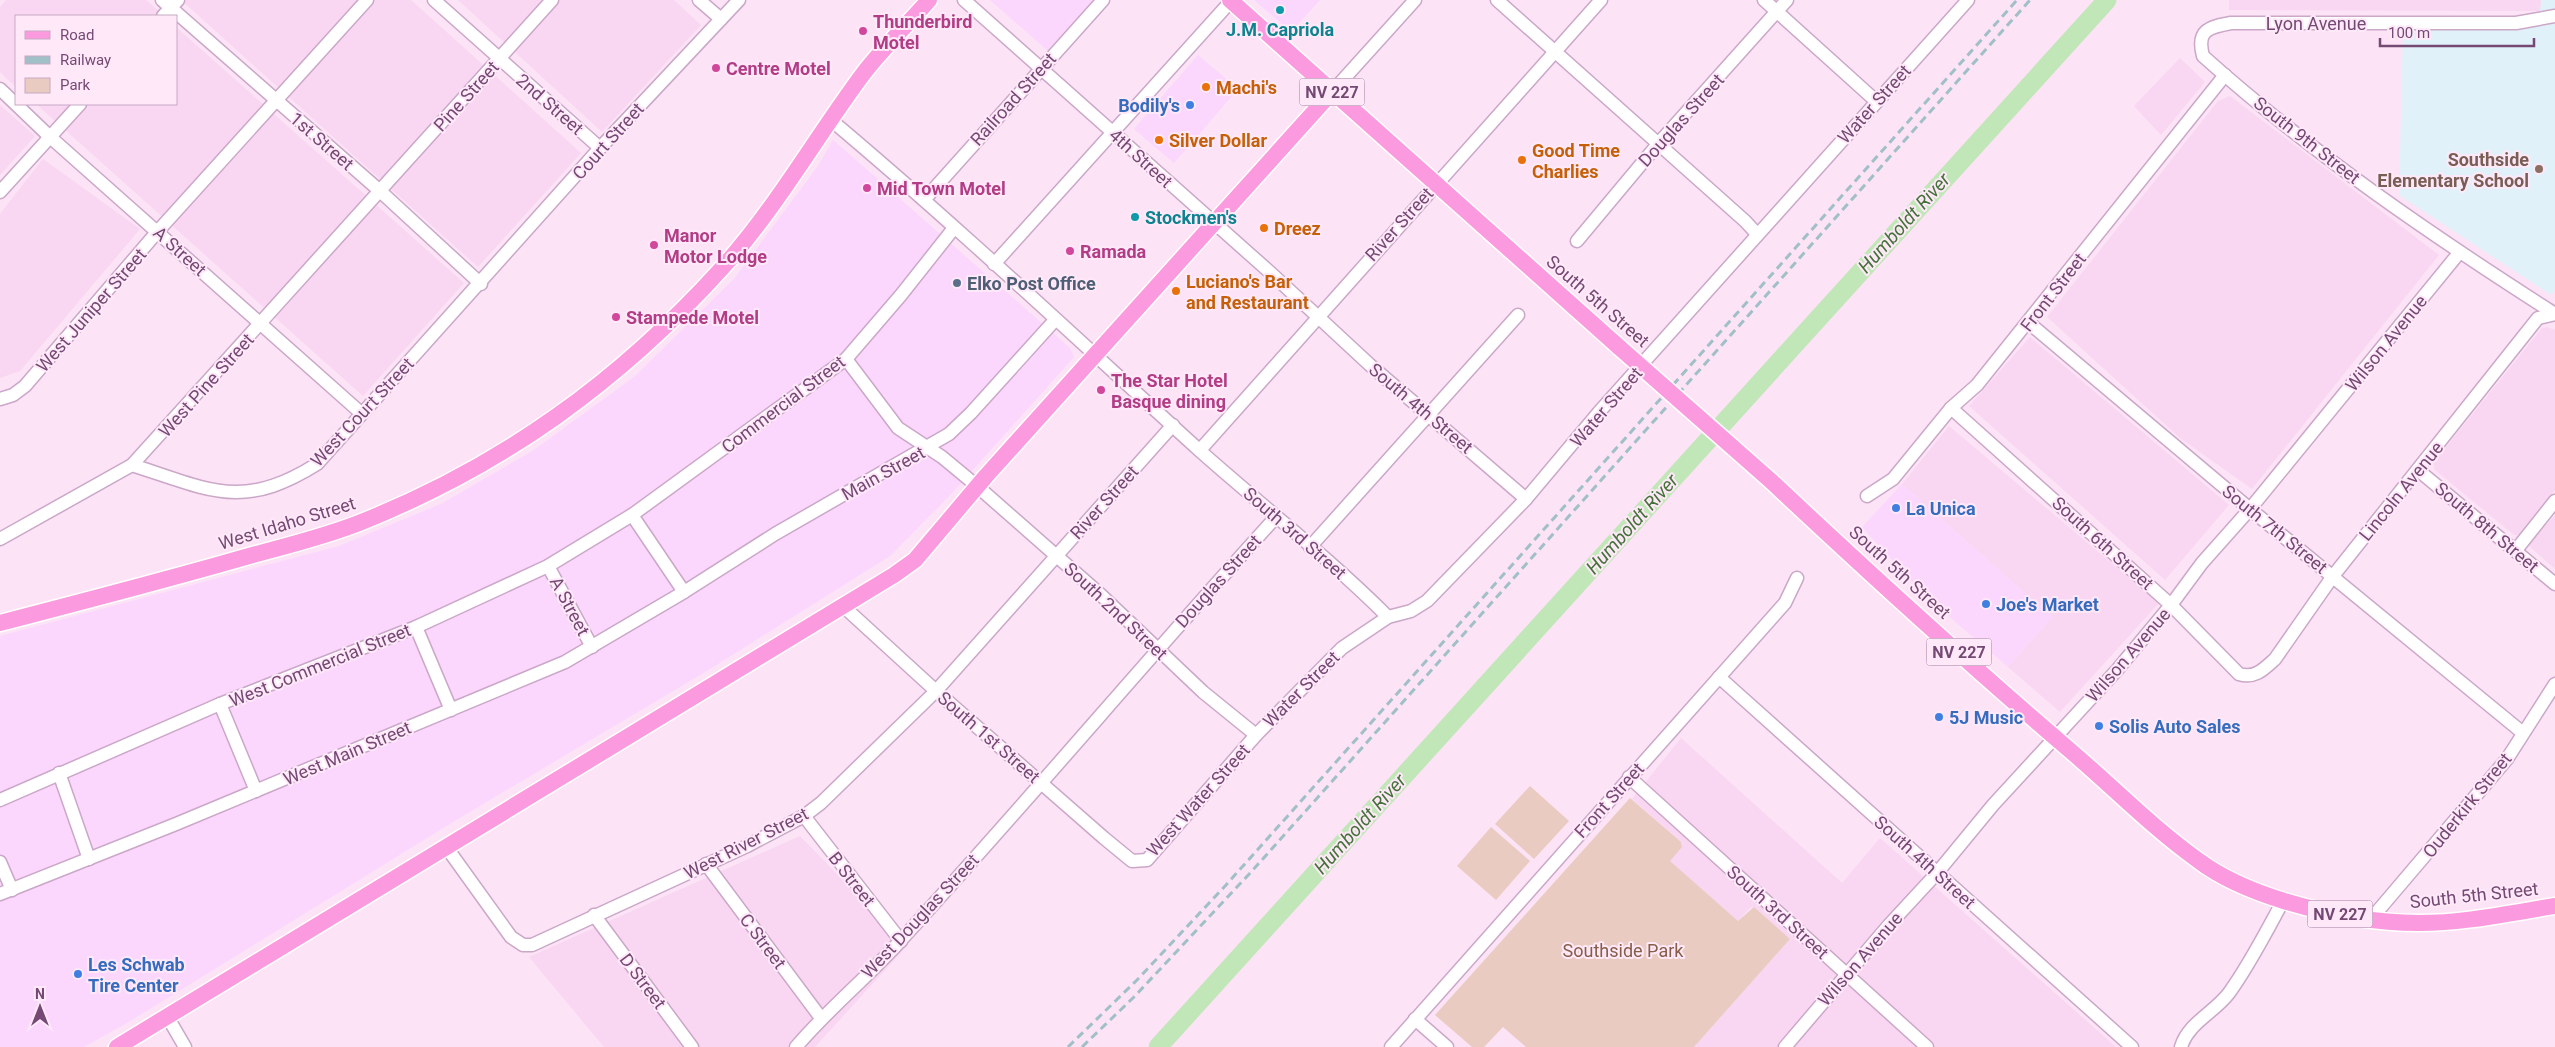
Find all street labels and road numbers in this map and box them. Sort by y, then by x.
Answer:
street label: Lyon Avenue [2266,13,2366,34]
street label: Railroad Street [966,48,1060,150]
street label: Pine Street [429,57,503,135]
street label: Water Street [1833,60,1915,148]
street label: 2nd Street [512,69,588,139]
street label: Douglas Street [1634,69,1728,171]
road number: NV 227 [1300,78,1364,105]
street label: South 9th Street [2250,92,2364,188]
street label: Court Street [568,98,648,184]
street label: 1st Street [286,108,358,174]
street label: 4th Street [1105,124,1177,192]
street label: River Street [1361,183,1438,265]
street label: A Street [149,222,211,280]
street label: West Juniper Street [32,244,150,376]
street label: Front Street [2016,249,2090,335]
street label: South 5th Street [1542,251,1654,351]
street label: Wilson Avenue [2341,291,2431,395]
street label: West Pine Street [154,329,258,441]
street label: Commercial Street [717,351,849,457]
street label: West Court Street [306,353,418,471]
street label: South 4th Street [1365,358,1477,458]
street label: Water Street [1566,363,1646,451]
street label: Lincoln Avenue [2355,437,2447,545]
street label: Main Street [838,442,928,504]
street label: River Street [1066,461,1143,543]
street label: South 8th Street [2431,477,2543,577]
street label: South 7th Street [2218,480,2332,578]
street label: South 3rd Street [1239,483,1351,583]
street label: West Idaho Street [216,492,358,554]
street label: South 6th Street [2048,492,2158,594]
street label: South 5th Street [1845,521,1955,623]
street label: Douglas Street [1171,530,1265,632]
street label: South 2nd Street [1060,558,1172,664]
street label: A Street [546,573,594,639]
street label: Wilson Avenue [2082,604,2174,706]
street label: West Commercial Street [226,619,414,711]
road number: NV 227 [1926,638,1992,666]
street label: Water Street [1259,647,1343,731]
street label: South 1st Street [934,687,1044,787]
street label: West Main Street [280,717,414,789]
street label: West Water Street [1142,739,1254,860]
street label: Ouderkirk Street [2418,748,2516,862]
street label: Front Street [1570,758,1648,842]
street label: West River Street [680,803,812,883]
street label: South 4th Street [1870,811,1980,913]
street label: B Street [824,848,880,910]
street label: West Douglas Street [857,849,983,983]
street label: South 3rd Street [1723,861,1833,963]
street label: South 5th Street [2409,878,2539,912]
road number: NV 227 [2308,901,2372,928]
street label: Wilson Avenue [1814,908,1906,1010]
street label: C Street [735,909,791,973]
street label: D Street [615,949,671,1013]

